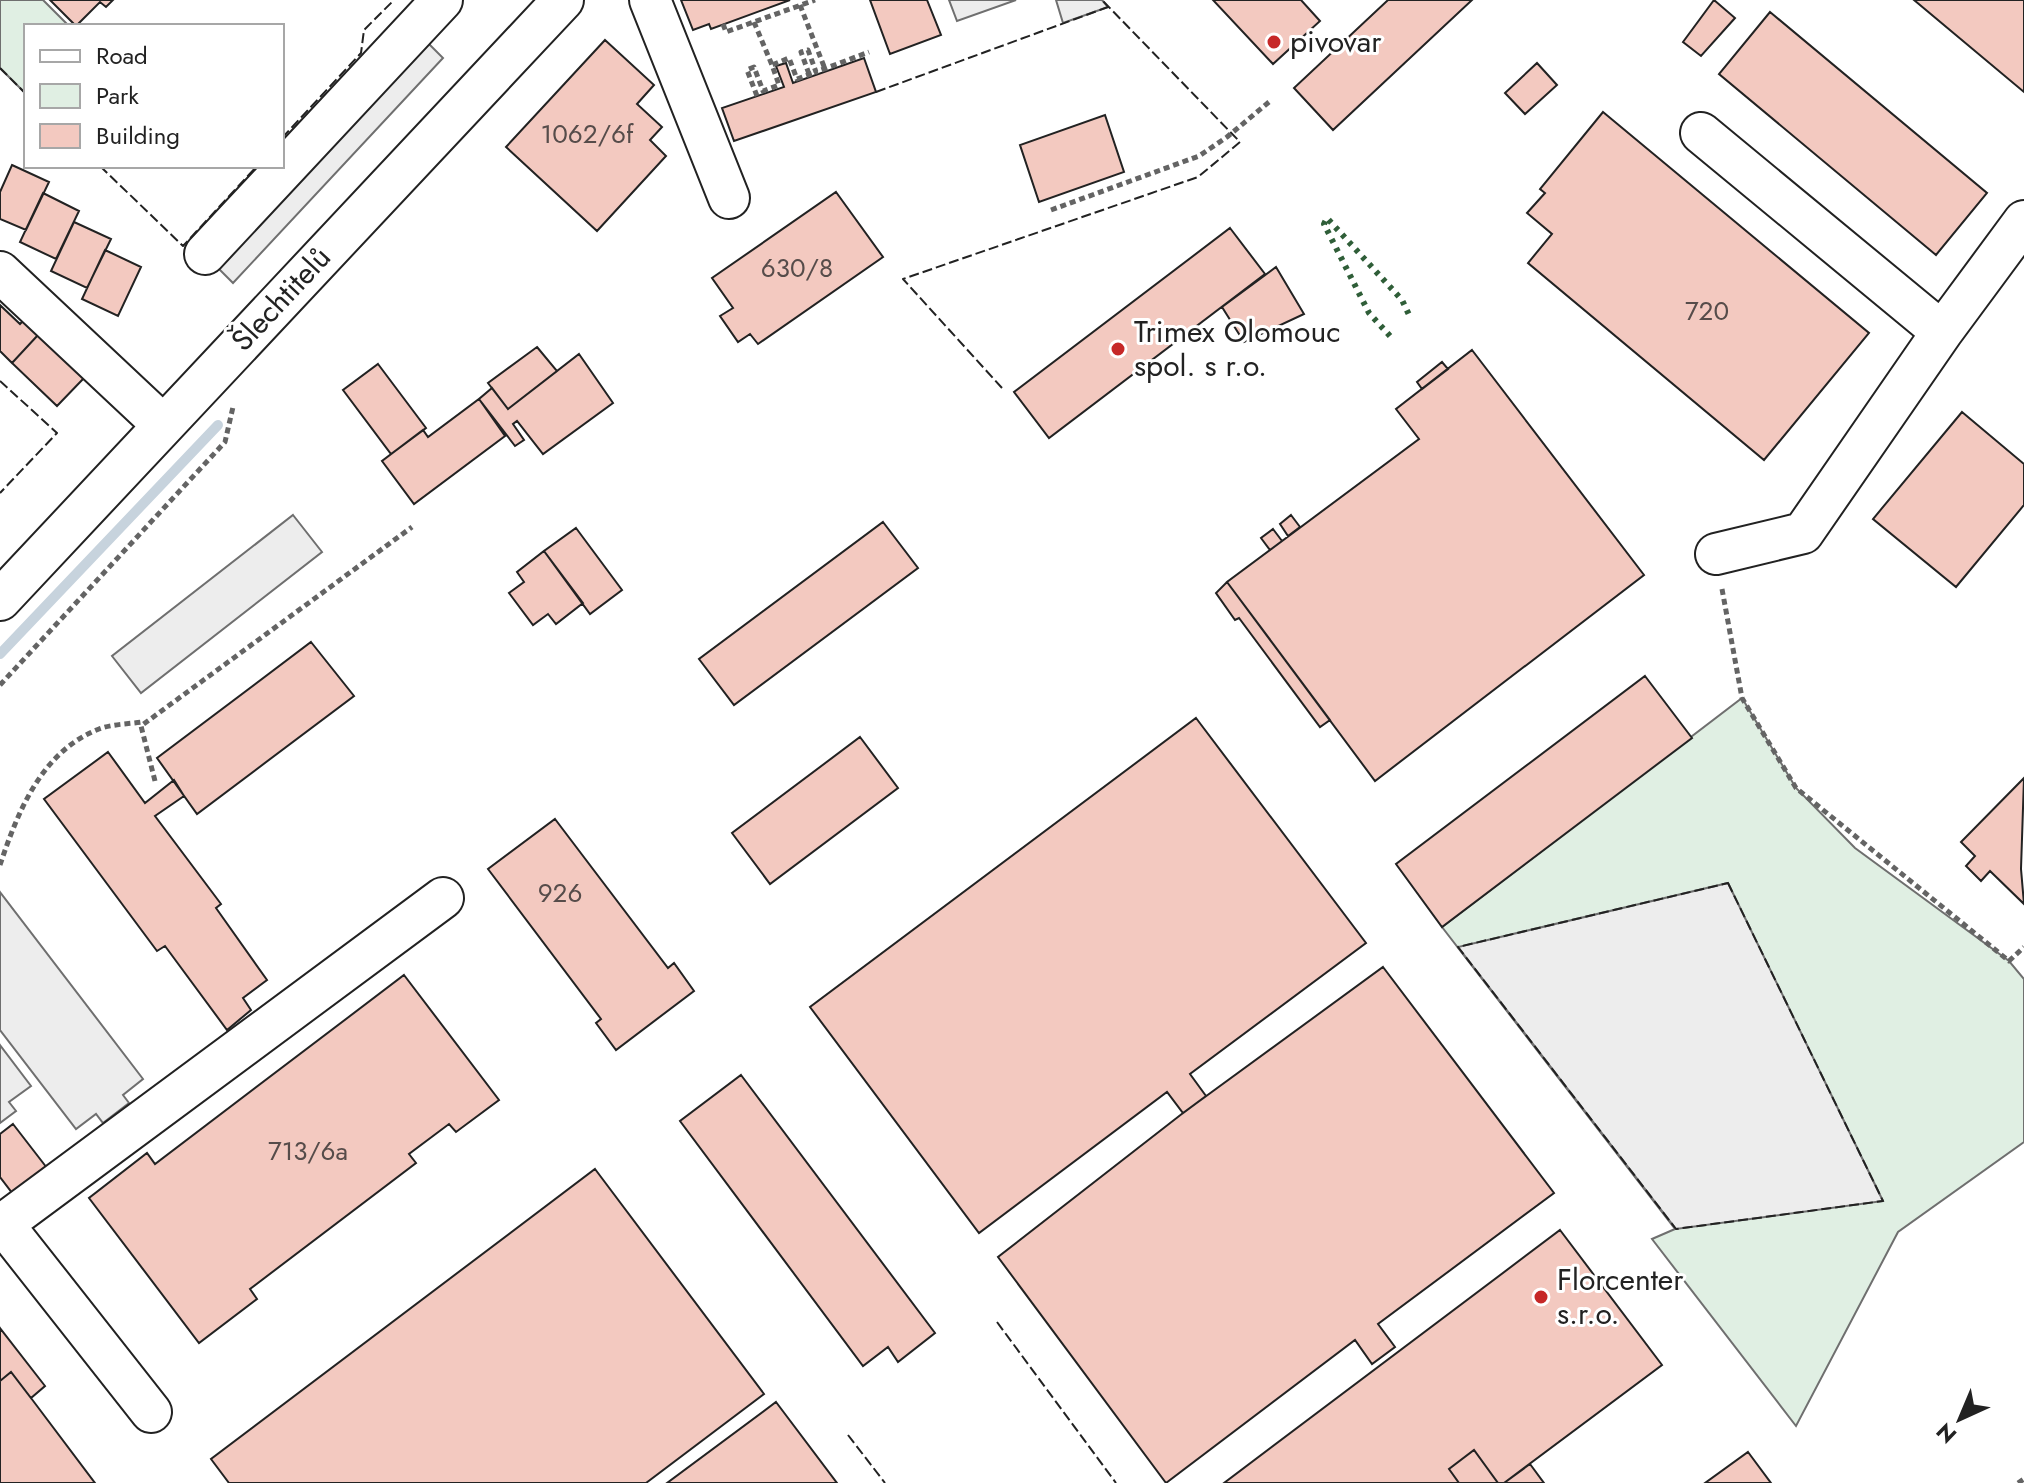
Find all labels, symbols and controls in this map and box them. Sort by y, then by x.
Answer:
place label: pivovar [1290,20,1382,63]
legend [24,24,284,168]
marker: pivovar [1265,33,1283,51]
text: Road [96,38,148,73]
text: Park [96,78,139,113]
house number: 1062/6f [541,115,634,153]
text: Building [96,118,180,153]
street label: Šlechtitelů [221,237,340,361]
house number: 630/8 [761,249,833,287]
house number: 720 [1685,292,1729,330]
place label: Trimex Olomouc spol. s r.o. [1134,310,1341,387]
marker: Trimex Olomouc spol. s r.o. [1109,340,1127,358]
house number: 926 [538,874,582,912]
house number: 713/6a [268,1132,348,1170]
place label: Florcenter s.r.o. [1557,1258,1684,1335]
marker: Florcenter s.r.o. [1532,1288,1550,1306]
north arrow [1920,1379,2000,1459]
text: N [1929,1416,1964,1451]

